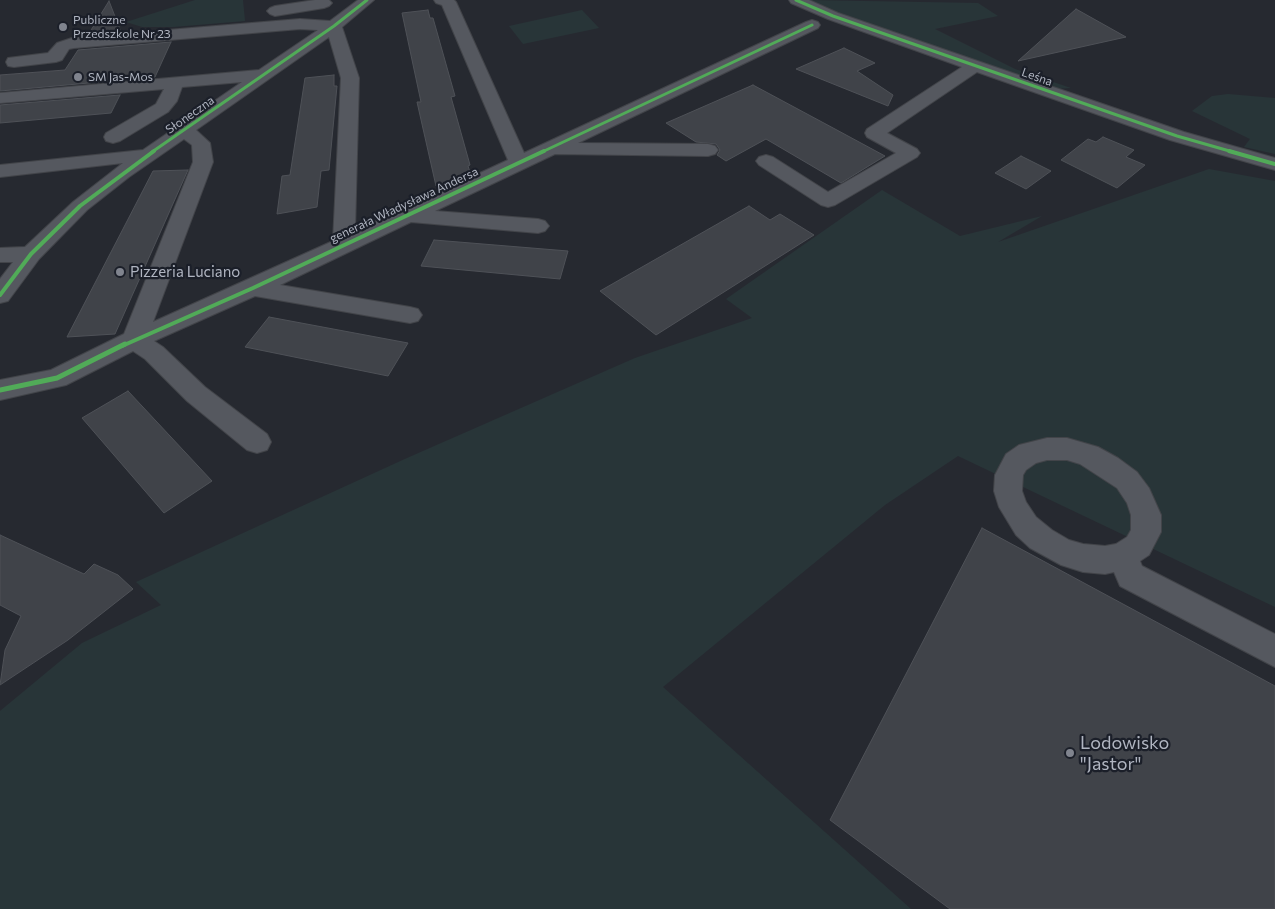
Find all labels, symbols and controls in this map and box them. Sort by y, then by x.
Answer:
place label: Publiczne Przedszkole Nr 23 [73,13,171,41]
marker: Publiczne Przedszkole Nr 23 [57,21,69,33]
street label: Leśna [1020,65,1054,89]
place label: SM Jas-Mos [88,70,153,84]
marker: SM Jas-Mos [72,71,84,83]
street label: Słoneczna [163,93,217,137]
street label: generała Władysława Andersa [328,164,480,246]
place label: Pizzeria Luciano [130,263,240,281]
marker: Pizzeria Luciano [114,266,126,278]
place label: Lodowisko "Jastor" [1080,732,1169,774]
marker: Lodowisko "Jastor" [1064,747,1076,759]

